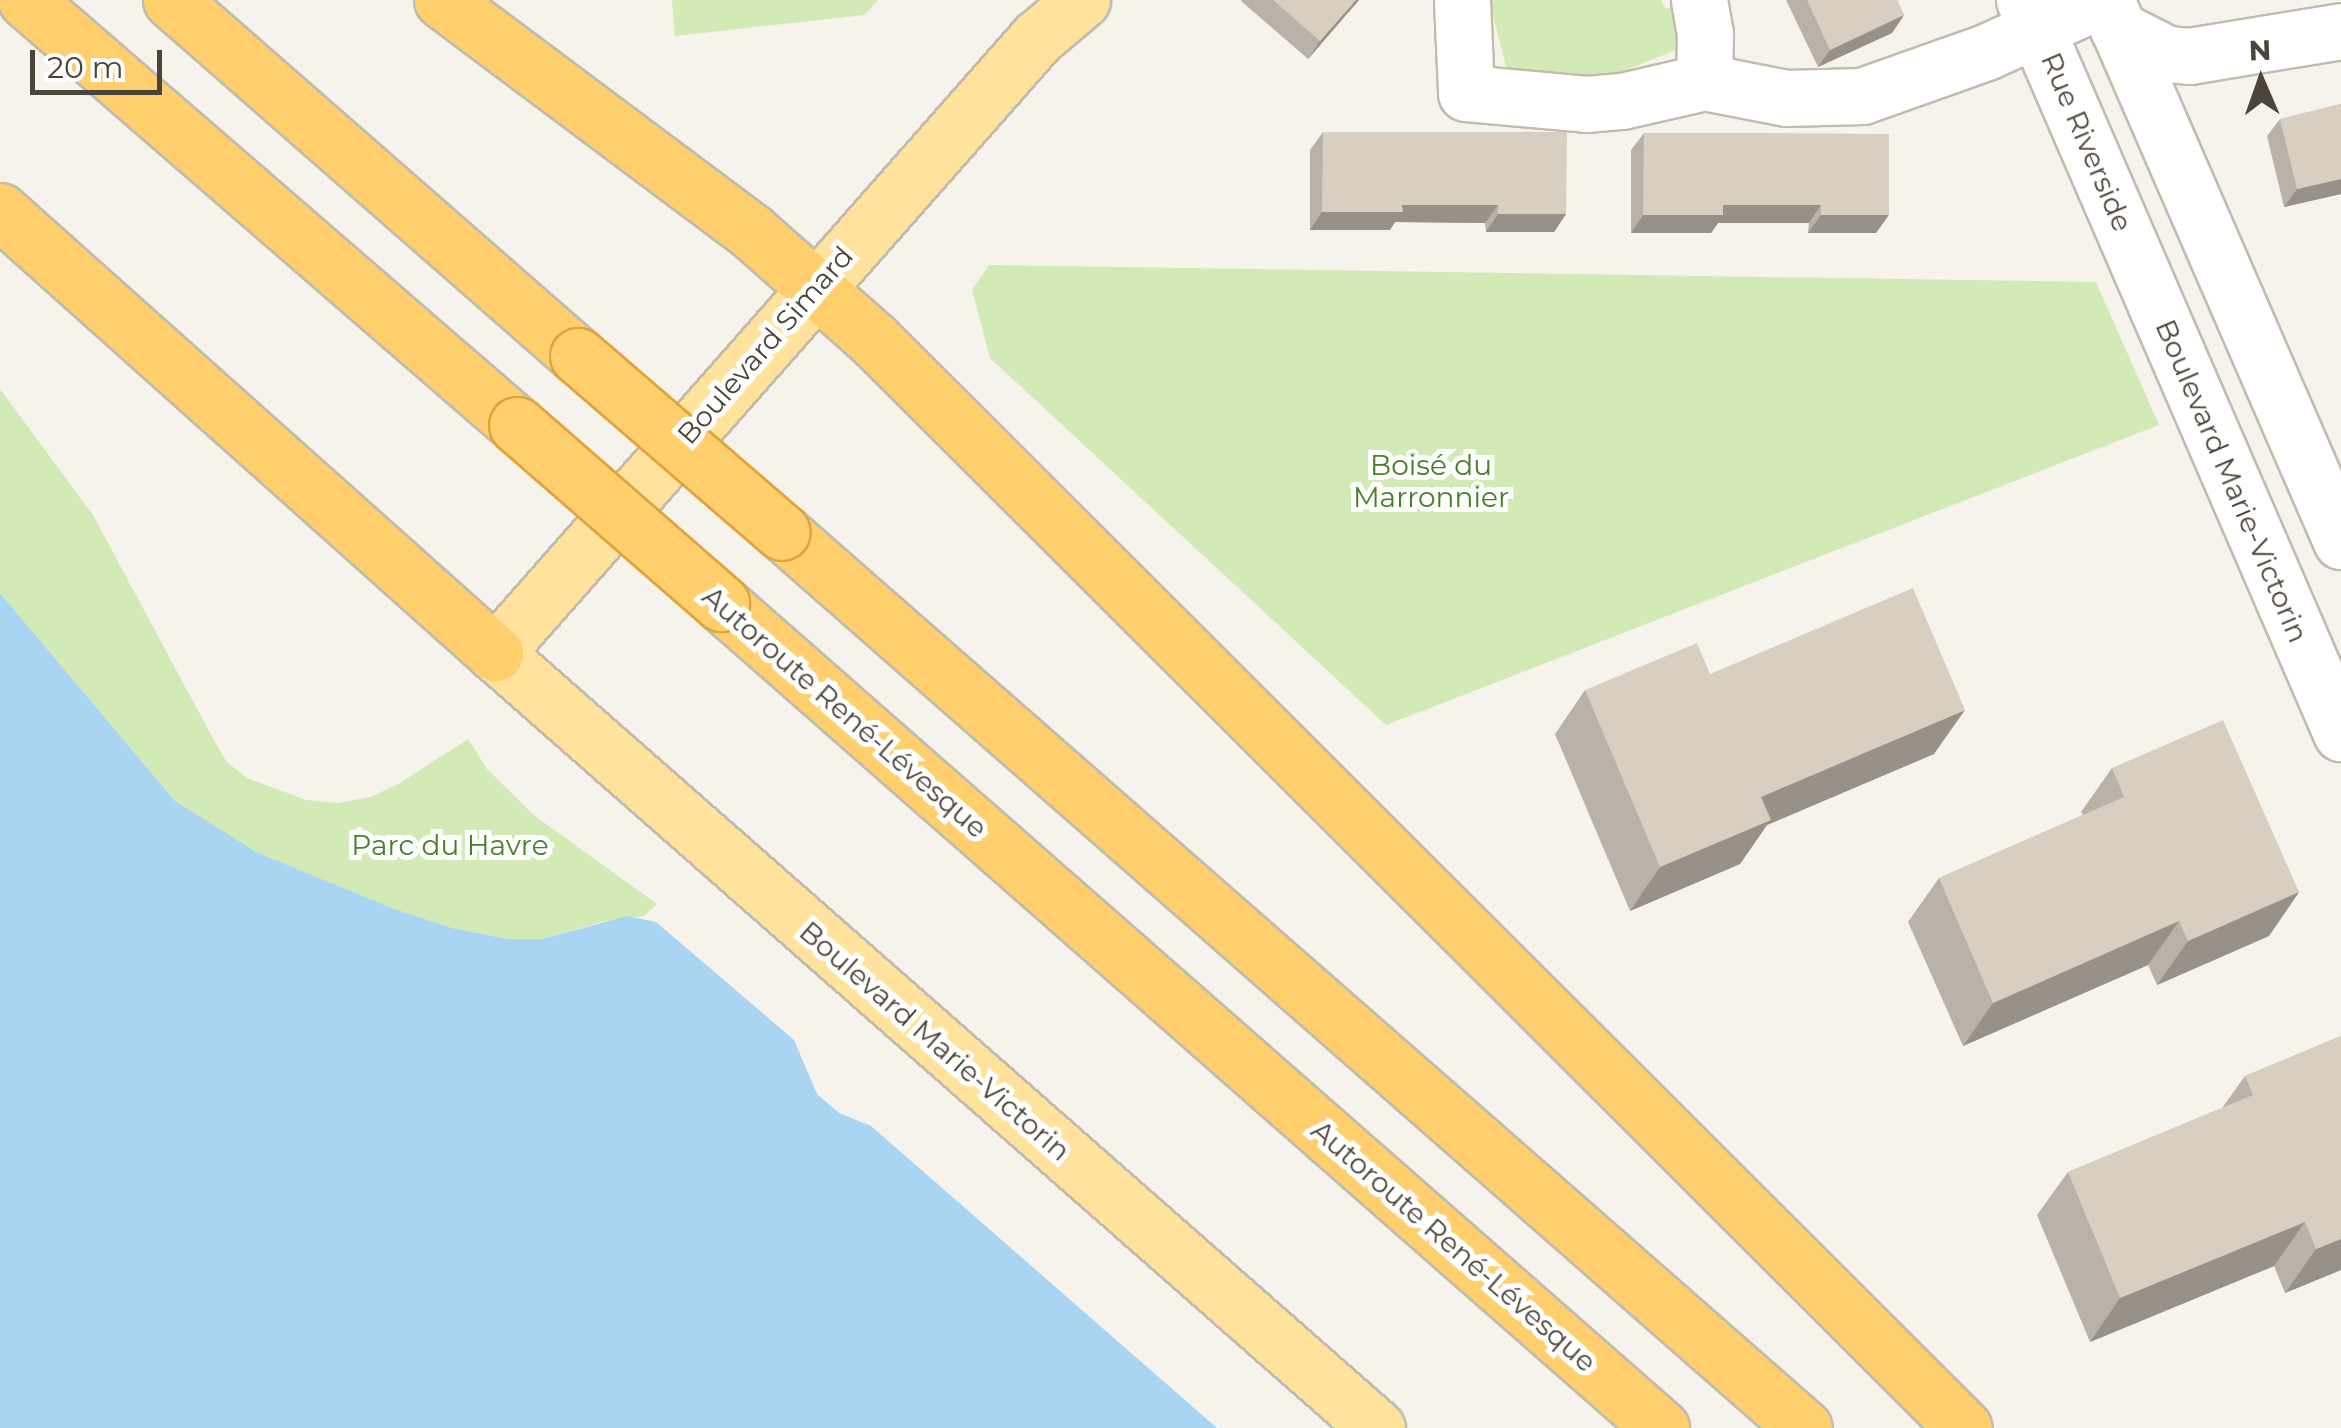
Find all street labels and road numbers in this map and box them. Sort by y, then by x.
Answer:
street label: Rue Riverside [2034,48,2140,236]
street label: Boulevard Simard [670,239,860,451]
street label: Boulevard Marie-Victorin [2149,315,2315,647]
street label: Autoroute René-Lévesque [696,579,994,845]
street label: Boulevard Marie-Victorin [793,914,1077,1168]
street label: Autoroute René-Lévesque [1305,1113,1603,1379]

